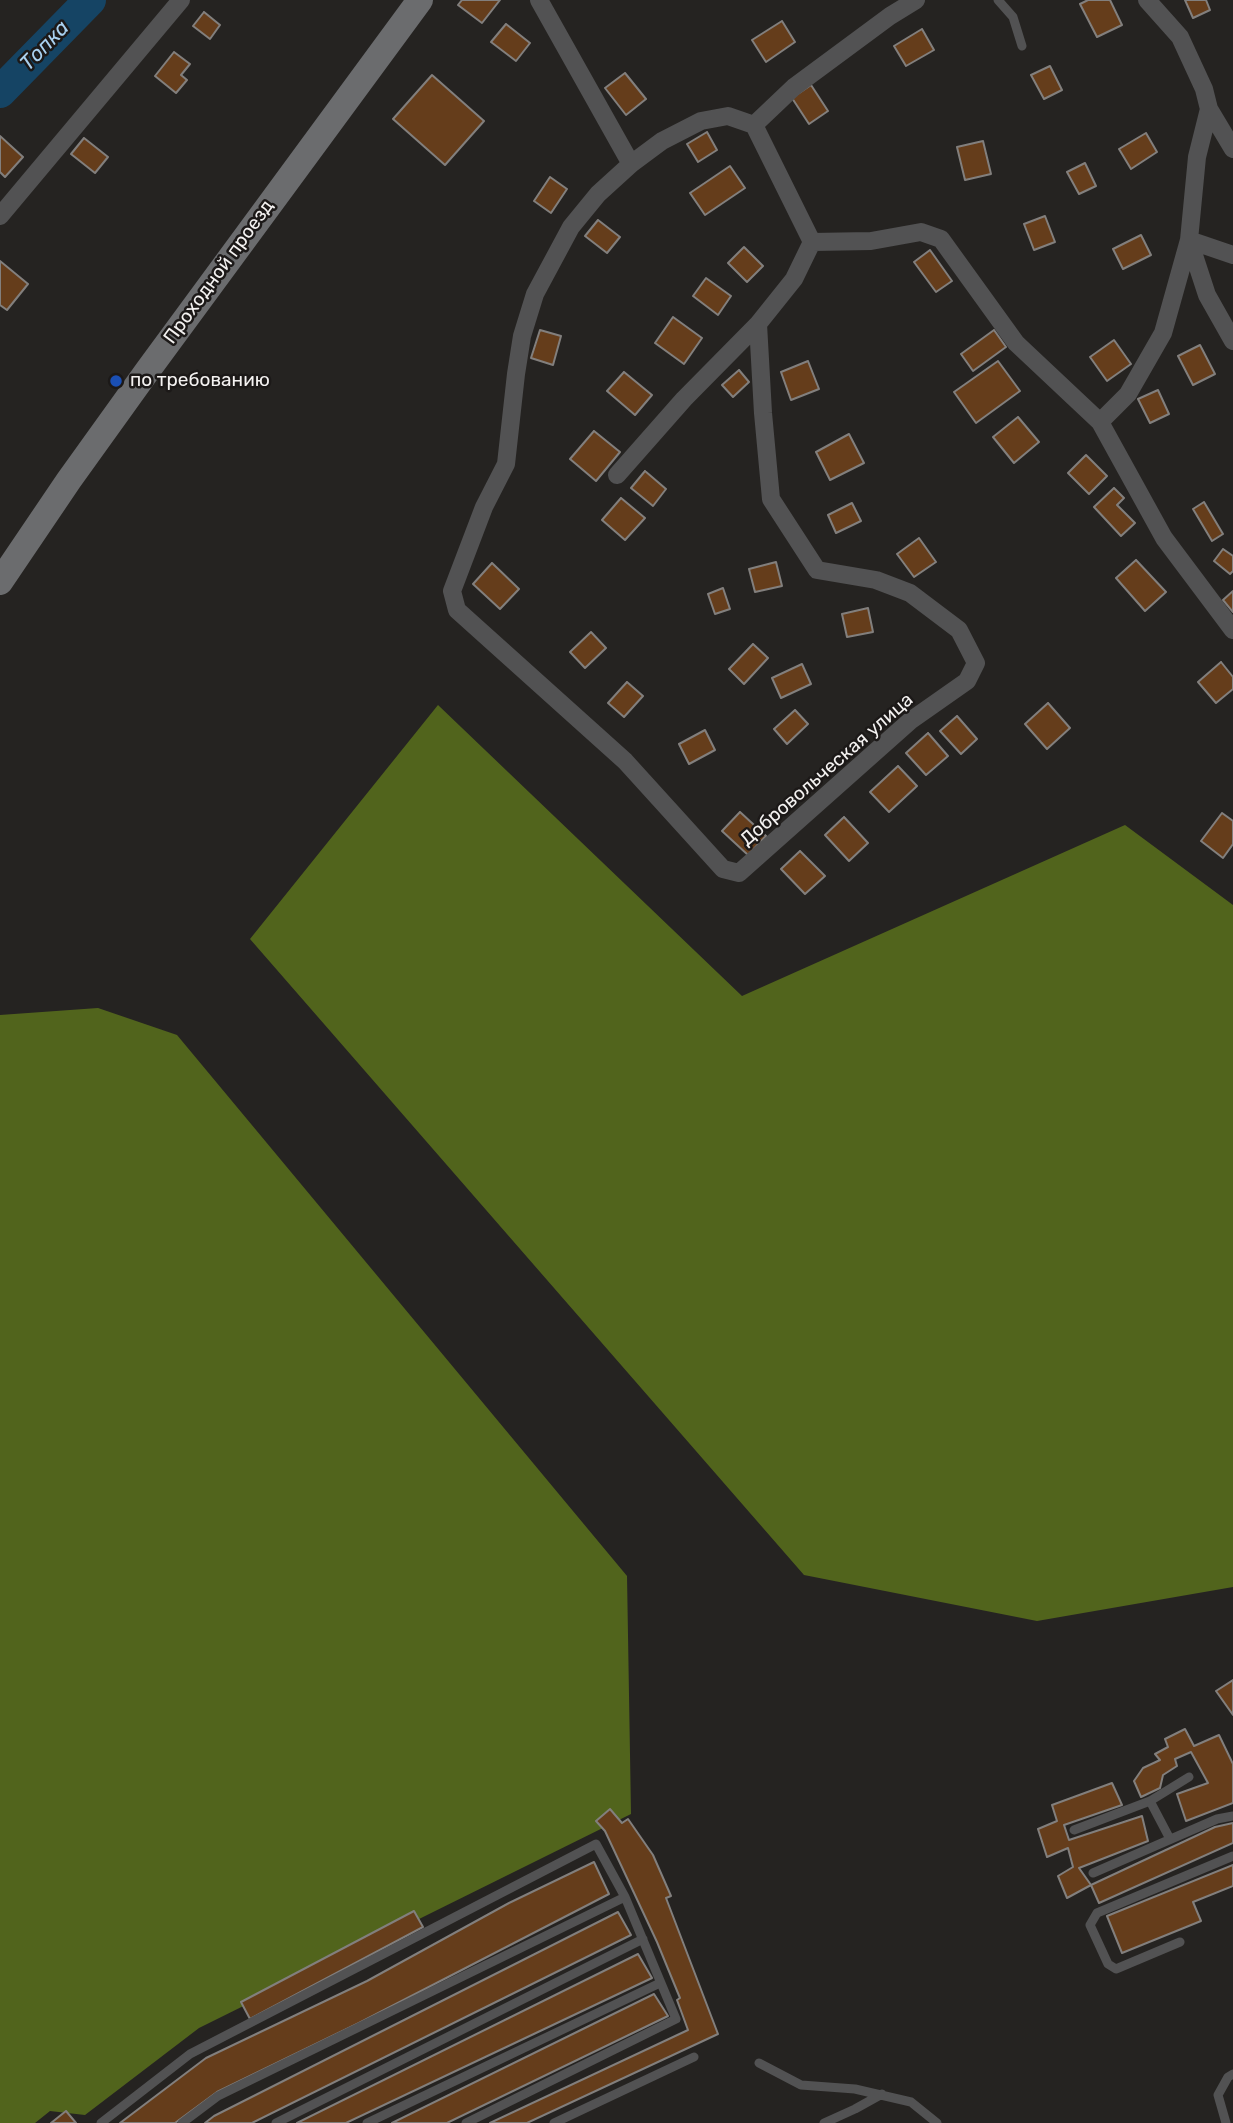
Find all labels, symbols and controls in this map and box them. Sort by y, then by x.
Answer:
water label: Топка [15,16,75,76]
street label: Проходной проезд [159,196,279,348]
place label: по требованию [130,370,270,392]
marker: по требованию [108,373,124,389]
street label: Добровольческая улица [736,689,918,851]

